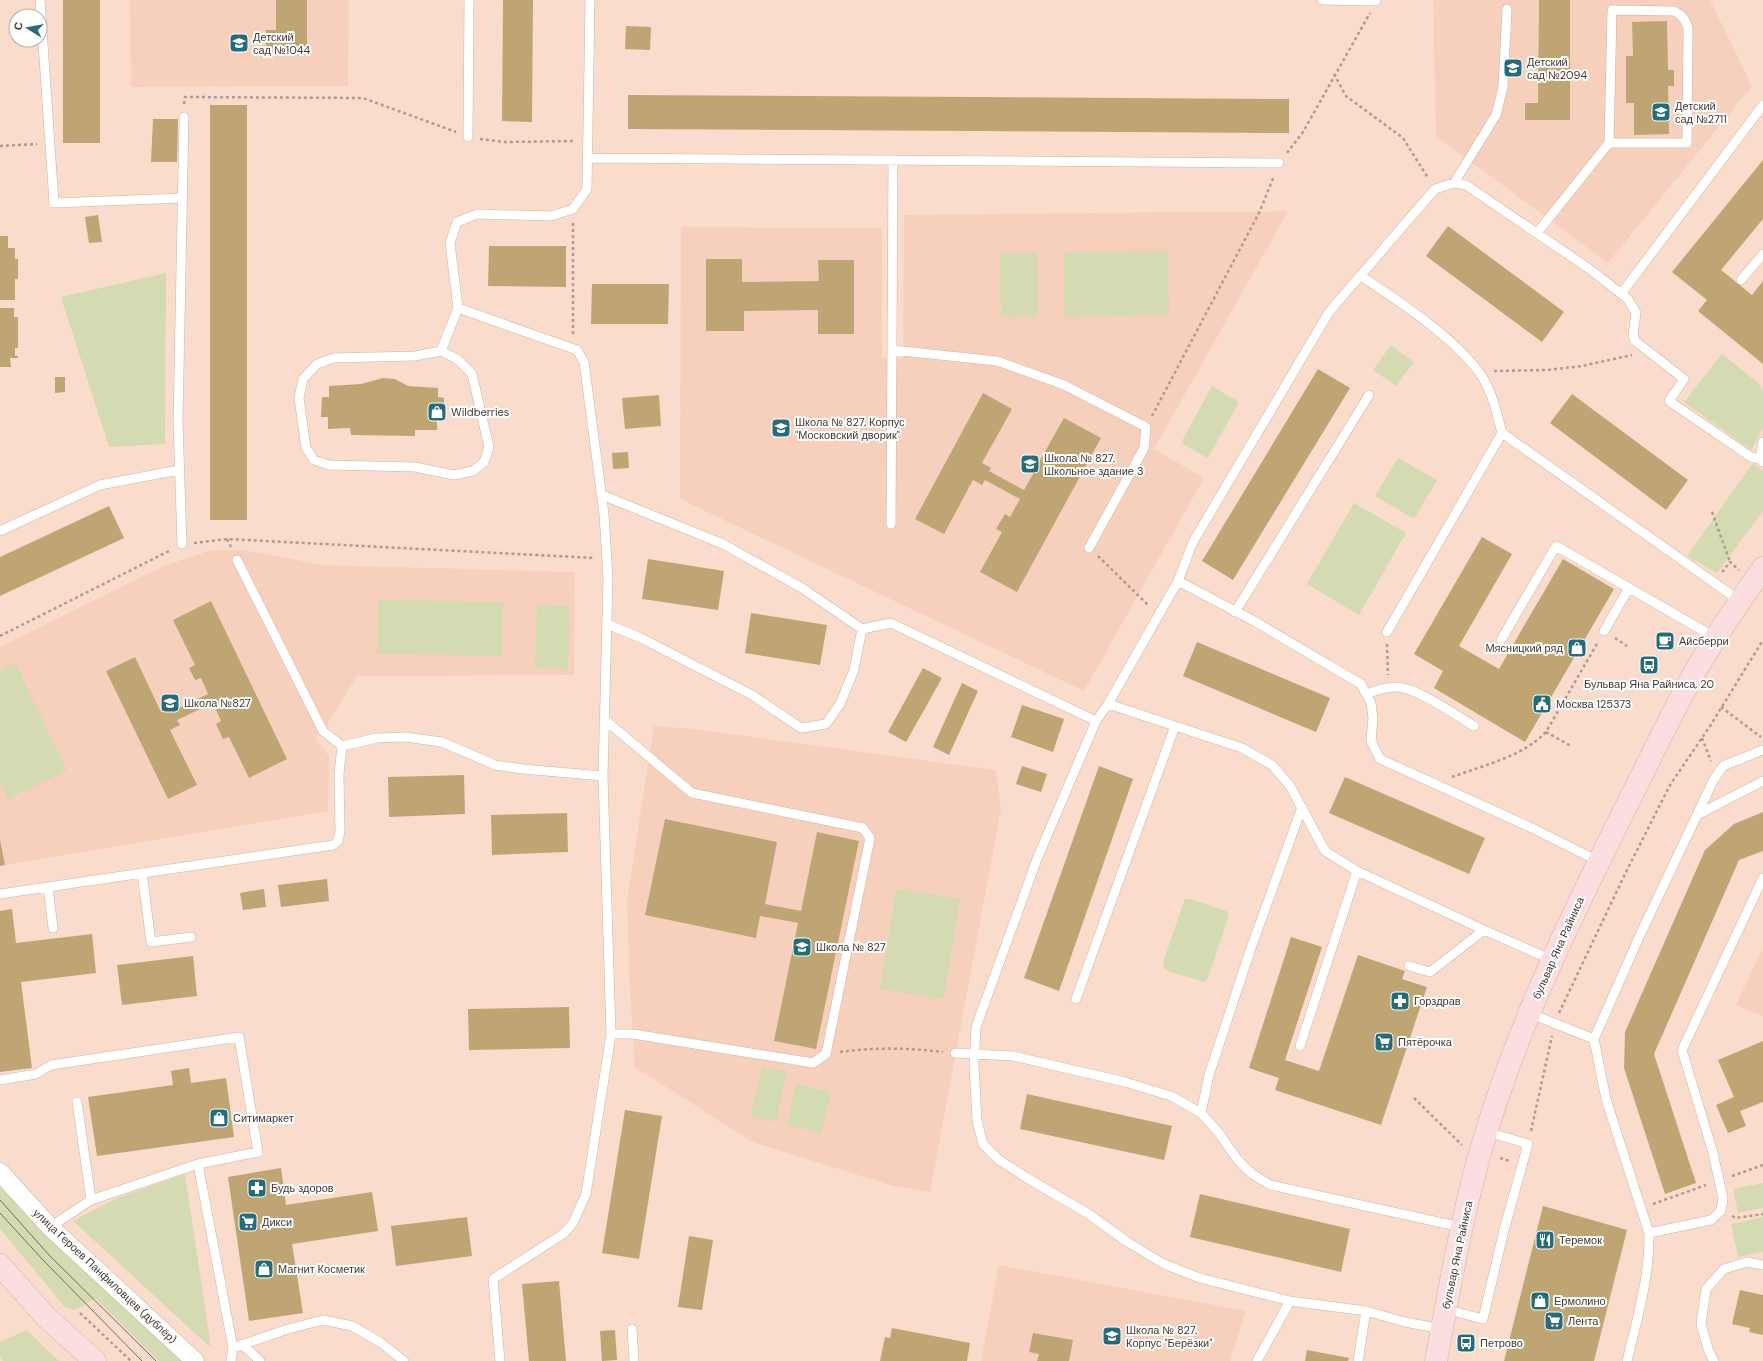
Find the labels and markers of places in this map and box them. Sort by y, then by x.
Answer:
place label: Детский сад №1044 [253,30,310,57]
school or university icon: Детский сад №1044 [228,32,250,54]
place label: Детский сад №2094 [1527,55,1587,82]
school or university icon: Детский сад №2094 [1502,57,1524,79]
place label: Детский сад №2711 [1675,99,1727,126]
school or university icon: Детский сад №2711 [1650,101,1672,123]
shop icon: Wildberries [426,401,448,423]
place label: Wildberries [451,405,509,419]
place label: Школа № 827. Корпус "Московский дворик" [795,415,905,442]
school or university icon: Школа № 827. Корпус "Московский дворик" [770,417,792,439]
place label: Школа № 827. Школьное здание 3 [1044,451,1143,478]
school or university icon: Школа № 827. Школьное здание 3 [1019,453,1041,475]
cafe icon: Айсберри [1654,630,1676,652]
place label: Айсберри [1679,634,1729,648]
shop icon: Мясницкий ряд [1566,637,1588,659]
place label: Мясницкий ряд [1485,641,1564,655]
bus stop icon: Бульвар Яна Райниса, 20 [1638,654,1660,676]
place label: Бульвар Яна Райниса, 20 [1584,677,1714,691]
school or university icon: Школа №827 [159,692,181,714]
public building icon: Москва 125373 [1531,693,1553,715]
place label: Школа №827 [184,696,251,710]
place label: Москва 125373 [1556,697,1631,711]
school or university icon: Школа № 827 [791,936,813,958]
place label: Школа № 827 [816,940,886,954]
pharmacy icon: Горздрав [1389,990,1411,1012]
place label: Горздрав [1414,994,1461,1008]
supermarket icon: Пятёрочка [1373,1031,1395,1053]
place label: Пятёрочка [1398,1035,1453,1049]
shop icon: Ситимаркет [208,1107,230,1129]
place label: Ситимаркет [233,1111,294,1125]
pharmacy icon: Будь здоров [246,1177,268,1199]
place label: Будь здоров [271,1181,334,1195]
supermarket icon: Дикси [237,1211,259,1233]
place label: Дикси [262,1215,292,1229]
restaurant icon: Теремок [1534,1229,1556,1251]
place label: Теремок [1559,1233,1602,1247]
shop icon: Магнит Косметик [253,1258,275,1280]
place label: Магнит Косметик [278,1262,365,1276]
shop icon: Ермолино [1529,1290,1551,1312]
place label: Ермолино [1554,1294,1606,1308]
supermarket icon: Лента [1543,1310,1565,1332]
place label: Лента [1568,1314,1599,1328]
place label: Школа № 827. Корпус "Берёзки" [1126,1323,1212,1350]
school or university icon: Школа № 827. Корпус "Берёзки" [1101,1325,1123,1347]
bus stop icon: Петрово [1455,1332,1477,1354]
place label: Петрово [1480,1336,1523,1350]

